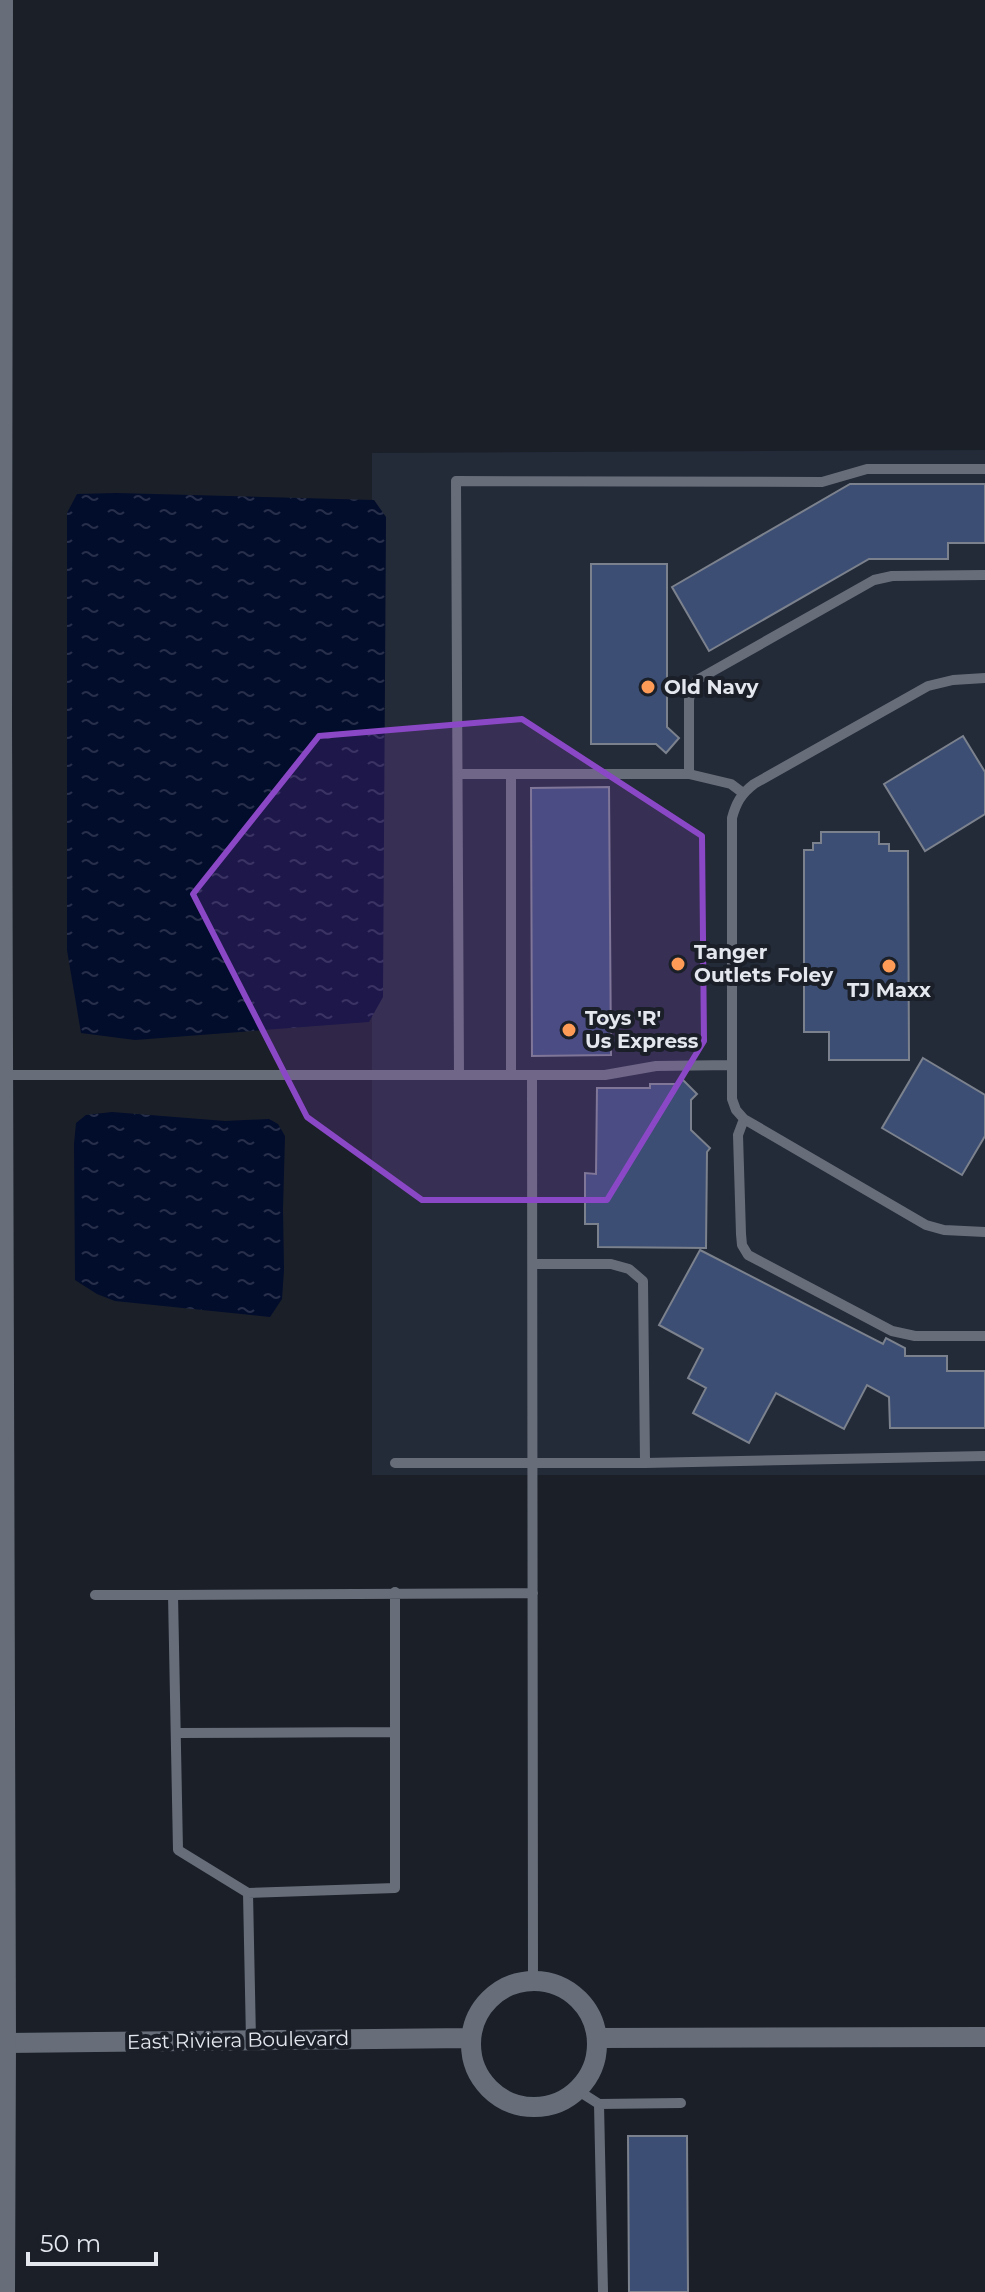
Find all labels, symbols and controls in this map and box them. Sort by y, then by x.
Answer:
place label: Old Navy [664,675,759,699]
marker: Old Navy [639,678,657,696]
place label: Tanger Outlets Foley [694,940,834,987]
marker: Tanger Outlets Foley [669,955,687,973]
marker: TJ Maxx [880,957,898,975]
place label: TJ Maxx [847,978,931,1002]
place label: Toys 'R' Us Express [585,1006,699,1053]
marker: Toys 'R' Us Express [560,1021,578,1039]
street label: East Riviera Boulevard [127,2026,349,2054]
scale bar [28,2216,156,2266]
text: 50 m [40,2229,101,2258]

